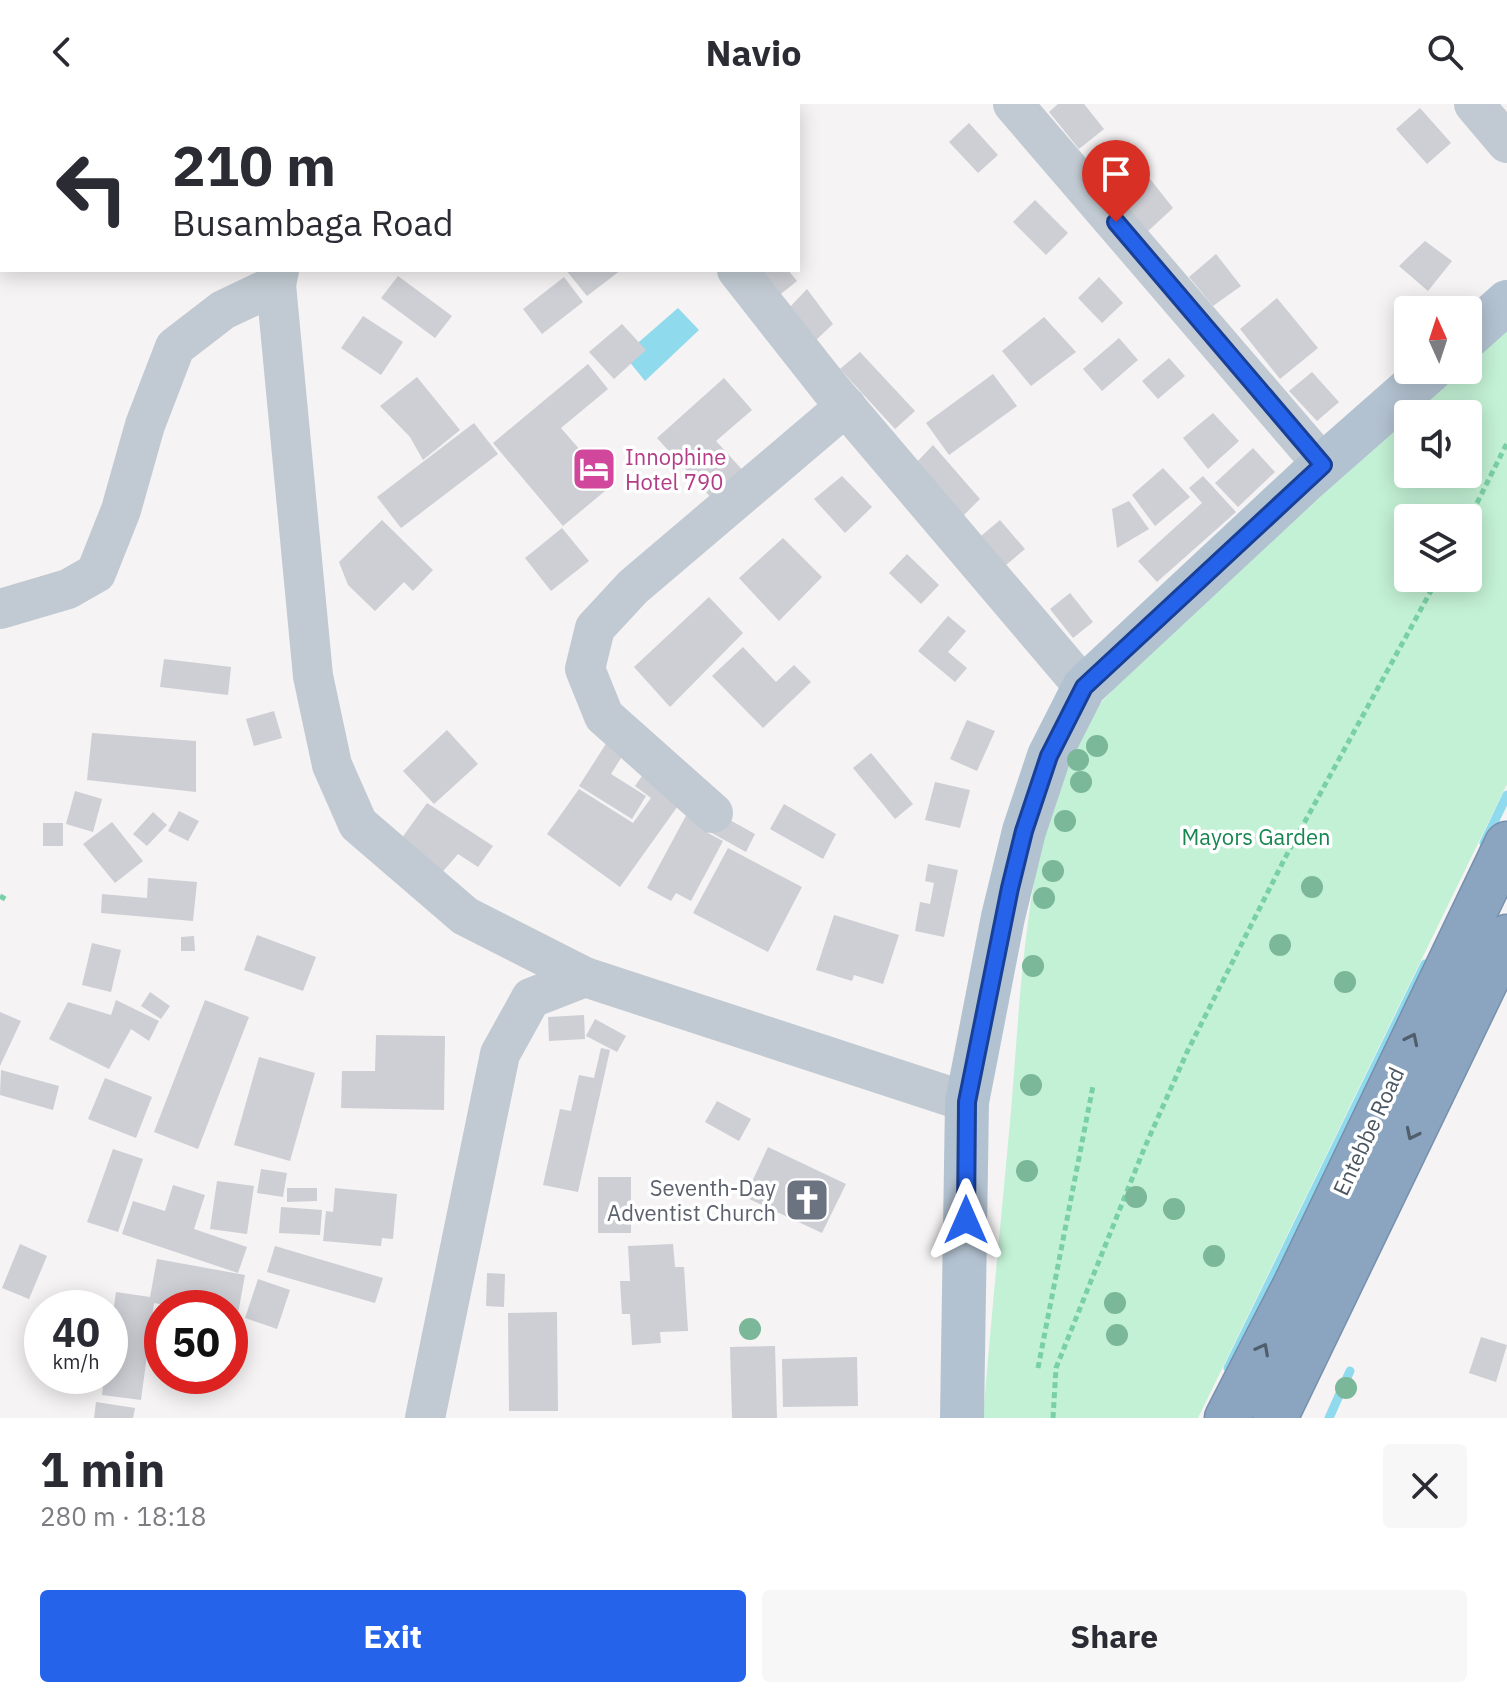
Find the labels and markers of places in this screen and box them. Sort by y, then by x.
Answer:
pin [1082,140,1150,222]
place label: Innophine Hotel 790 [625,442,726,496]
hotel icon: Innophine Hotel 790 [570,445,618,493]
place label: Seventh-Day Adventist Church [607,1173,776,1227]
church icon: Seventh-Day Adventist Church [783,1176,831,1224]

